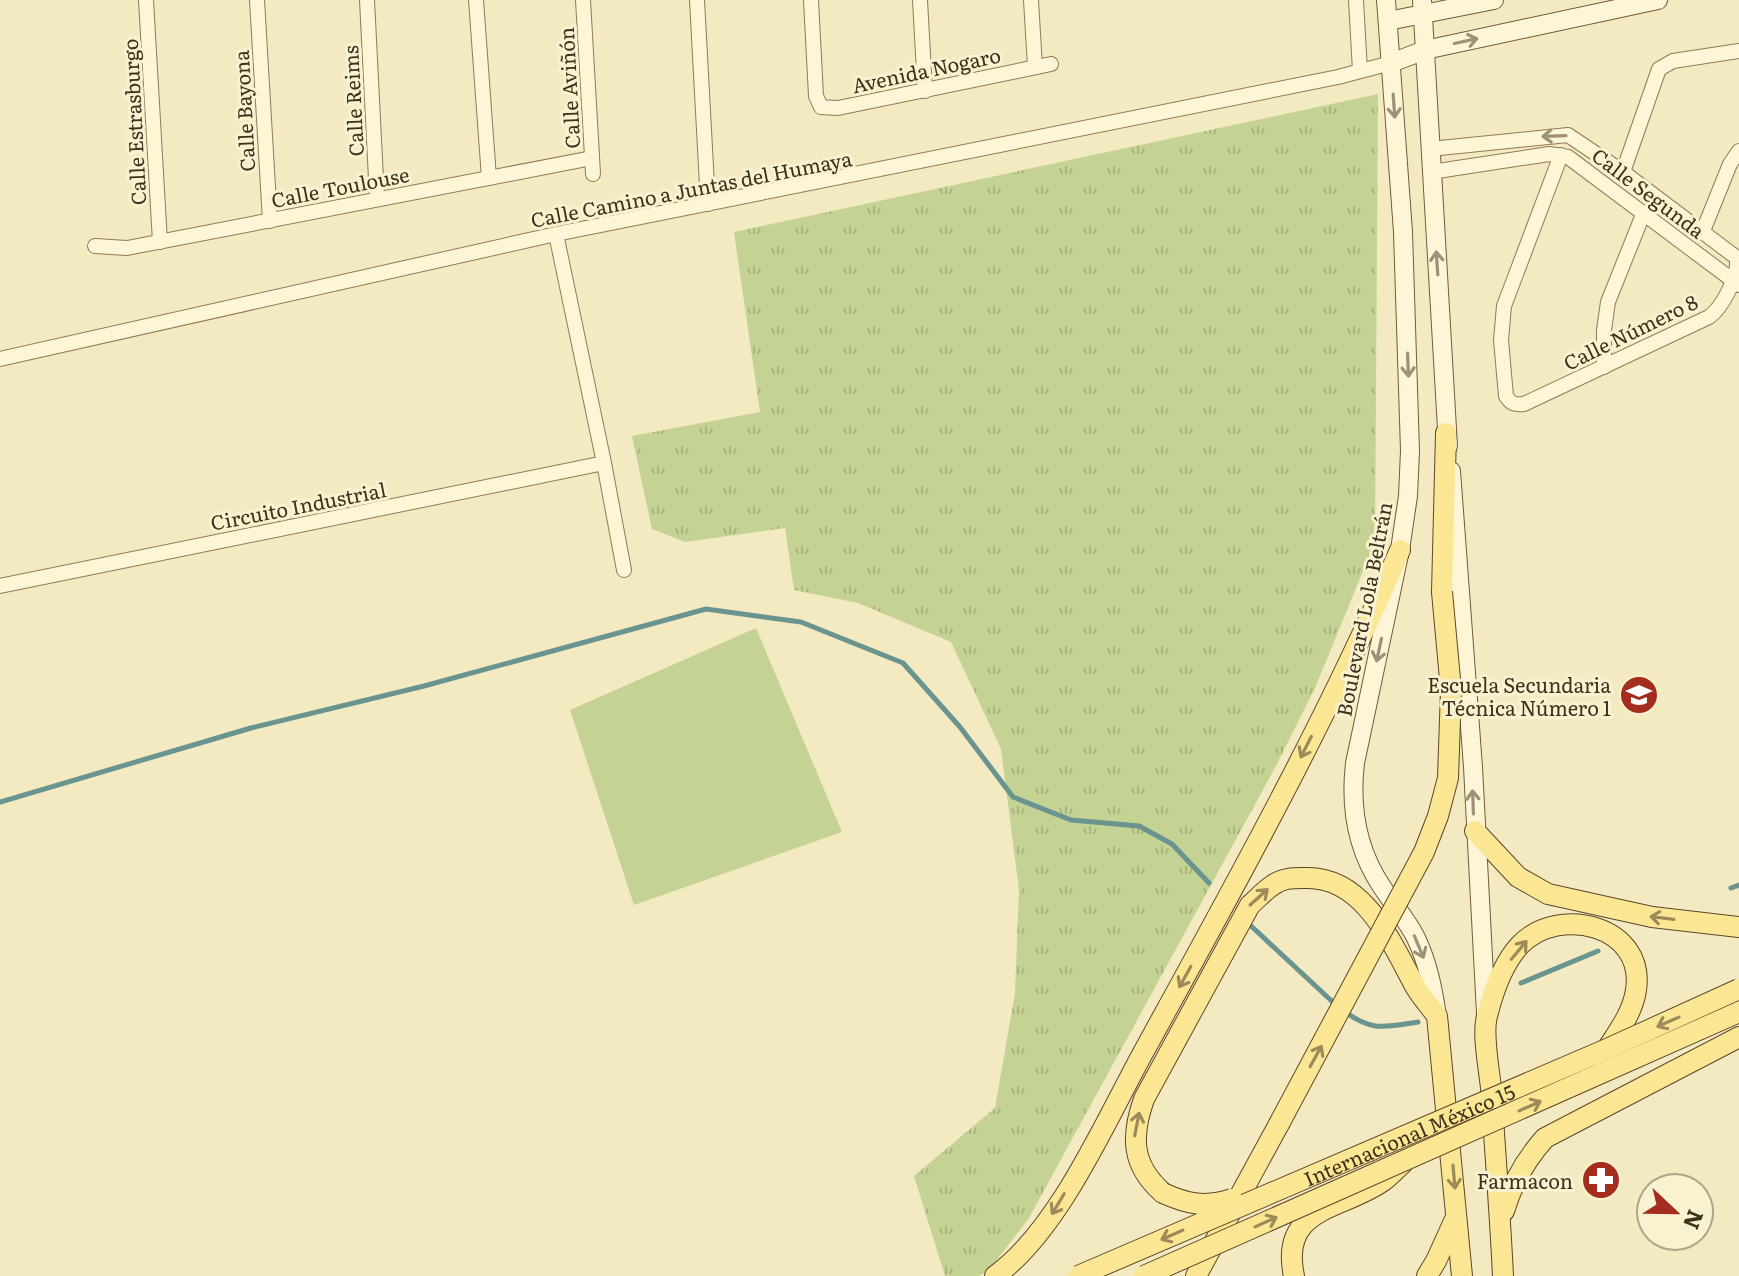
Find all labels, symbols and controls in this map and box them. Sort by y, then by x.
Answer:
street label: Calle Aviñón [550,27,586,149]
one-way arrow [1453,33,1478,48]
street label: Calle Estrasburgo [114,38,152,206]
street label: Avenida Nogaro [849,39,1003,99]
street label: Calle Reims [334,45,370,157]
street label: Calle Bayona [225,49,261,172]
one-way arrow [1387,92,1402,119]
one-way arrow [1542,129,1568,144]
street label: Calle Segunda [1586,140,1712,245]
street label: Calle Camino a Juntas del Humaya [528,142,854,234]
street label: Calle Toulouse [268,158,412,214]
one-way arrow [1429,250,1444,277]
street label: Calle Número 8 [1558,285,1702,377]
one-way arrow [1400,351,1415,378]
street label: Circuito Industrial [208,473,389,537]
street label: Boulevard Lola Beltrán [1327,499,1399,719]
one-way arrow [1371,637,1386,663]
place label: Escuela Secundaria Técnica Número 1 [1427,669,1611,722]
school or university icon: Escuela Secundaria Técnica Número 1 [1618,674,1660,716]
one-way arrow [1297,734,1313,758]
one-way arrow [1466,789,1481,816]
one-way arrow [1249,888,1269,906]
one-way arrow [1649,910,1675,925]
one-way arrow [1413,934,1428,959]
one-way arrow [1510,941,1528,961]
one-way arrow [1176,964,1192,988]
one-way arrow [1656,1015,1681,1030]
one-way arrow [1309,1044,1325,1068]
street label: Internacional México 15 [1299,1075,1519,1193]
one-way arrow [1517,1097,1542,1112]
one-way arrow [1131,1112,1146,1138]
pharmacy icon: Farmacon [1580,1159,1622,1201]
one-way arrow [1447,1163,1462,1190]
place label: Farmacon [1477,1165,1573,1195]
north arrow [1635,1172,1715,1252]
one-way arrow [1050,1192,1066,1215]
text: N [1676,1205,1714,1235]
one-way arrow [1254,1214,1278,1229]
one-way arrow [1160,1228,1184,1243]

